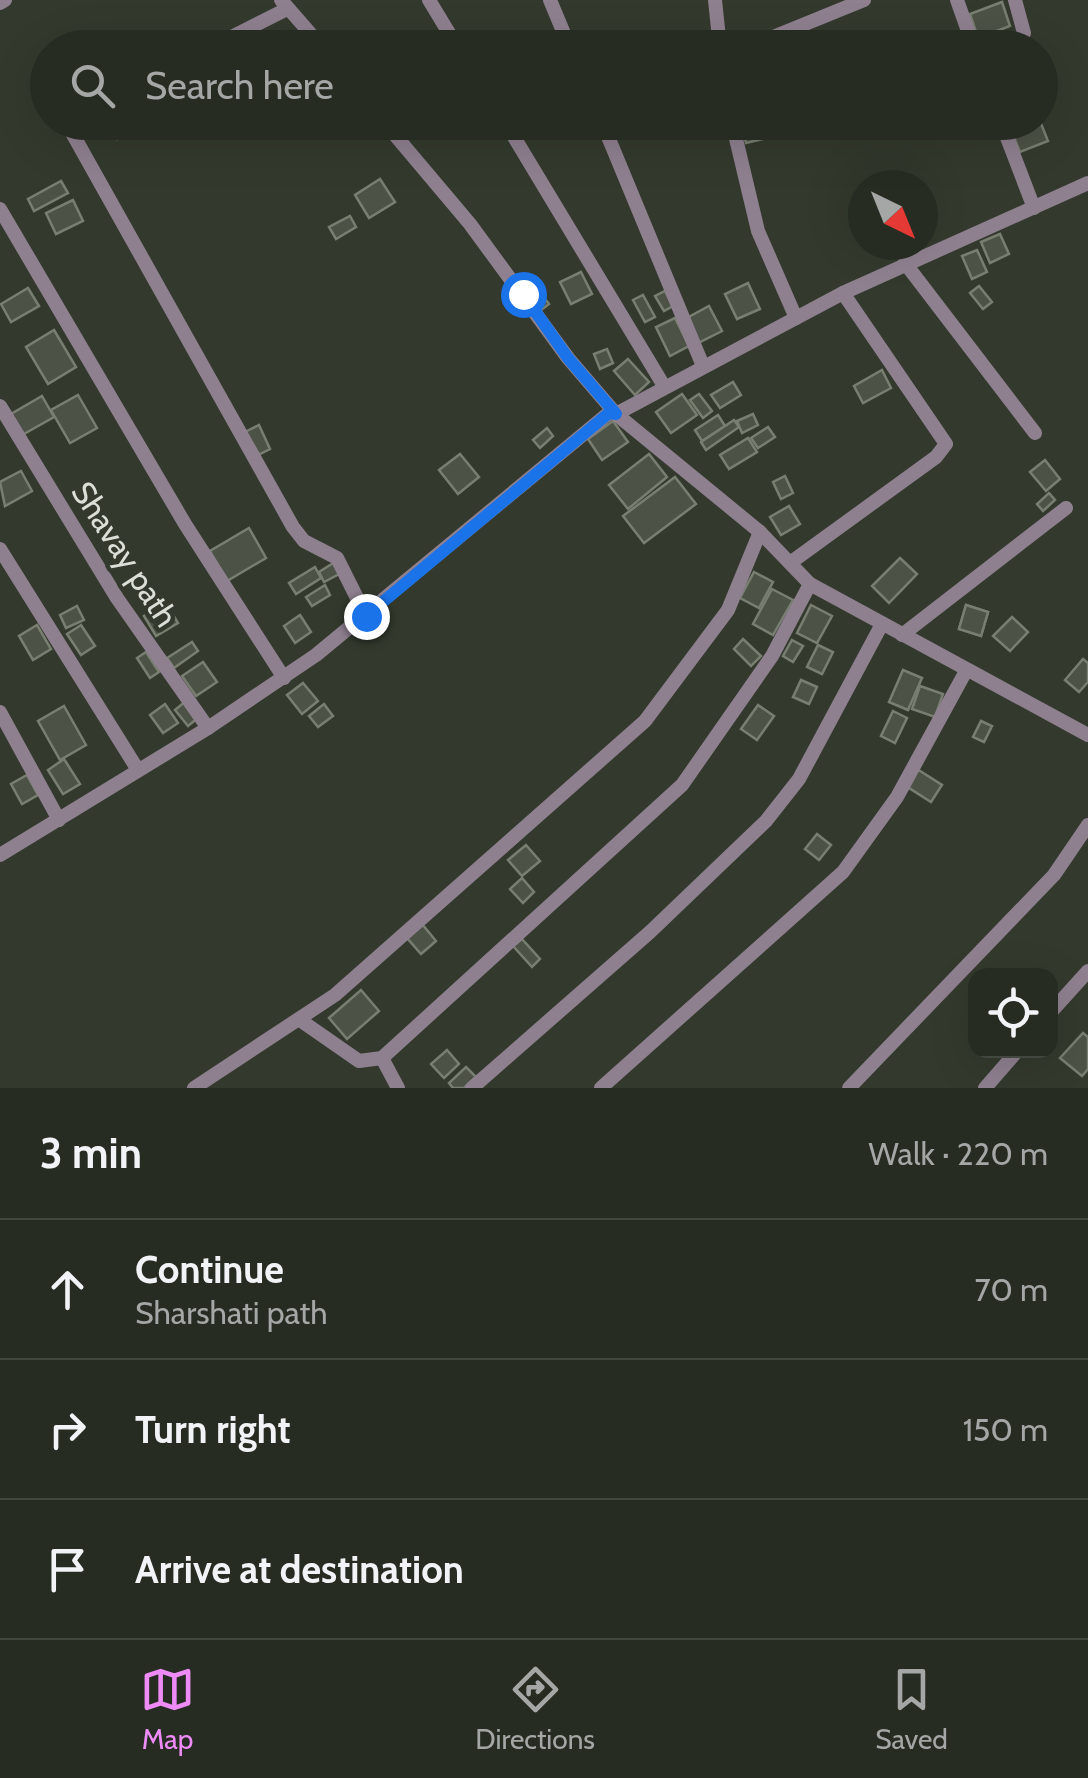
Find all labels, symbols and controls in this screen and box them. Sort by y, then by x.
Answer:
search box [30,30,1058,140]
icon: search [65,58,120,113]
text: Search here [145,62,334,109]
north arrow [848,170,938,260]
route start [501,272,547,318]
street label: Shavay path [64,474,186,634]
route end [344,594,390,640]
map controls [968,968,1058,1058]
button: locate [968,968,1058,1058]
text: 3 min [40,1127,142,1179]
text: Walk · 220 m [869,1134,1048,1173]
text: Continue [135,1246,284,1293]
icon: ahead [40,1262,95,1317]
text: 70 m [975,1270,1048,1309]
text: Sharshati path [135,1293,328,1332]
icon: right [40,1402,95,1457]
text: Turn right [135,1406,291,1453]
text: 150 m [963,1410,1048,1449]
icon: arrive [40,1542,95,1597]
text: Arrive at destination [135,1546,464,1593]
tab: Map [140,1662,195,1756]
tab: Directions [475,1662,595,1756]
tab: Saved [875,1662,948,1756]

